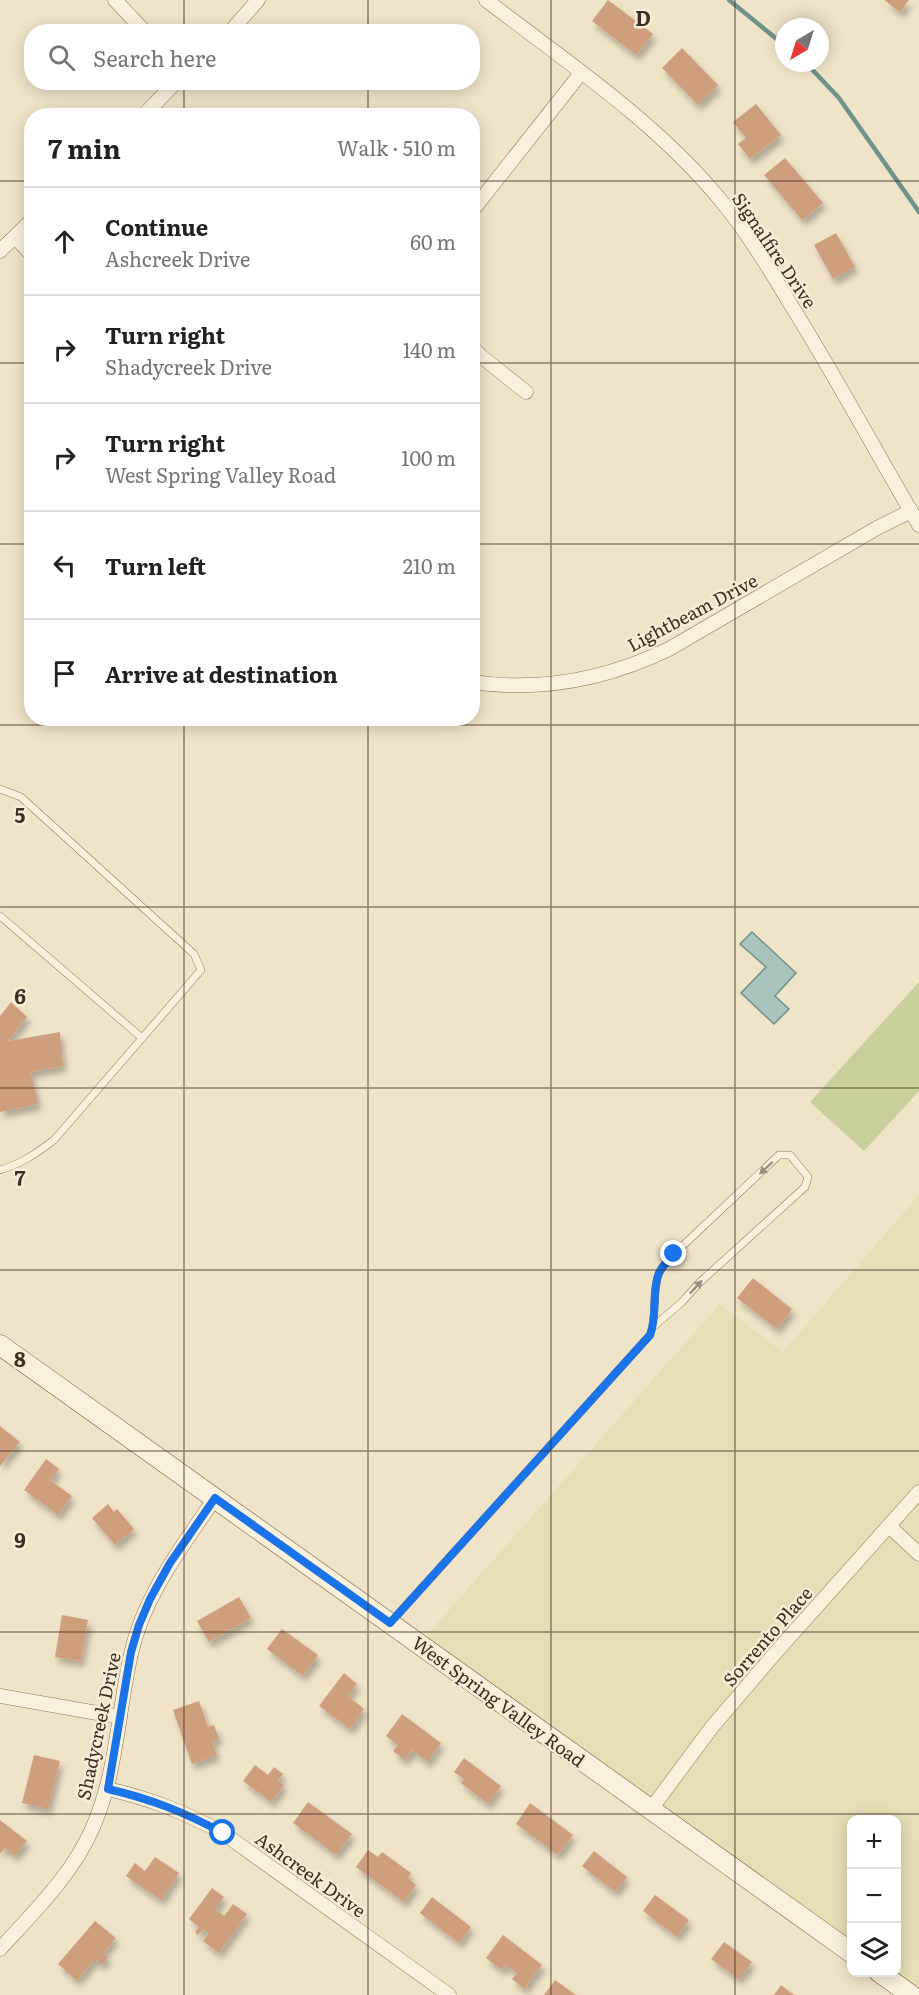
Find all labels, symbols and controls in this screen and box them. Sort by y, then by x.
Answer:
text: D [635,2,651,32]
north arrow [775,18,829,72]
search box [24,24,480,90]
icon: search [45,41,78,74]
text: Search here [93,41,216,74]
text: 7 min [48,128,121,167]
text: Walk · 510 m [337,132,456,162]
street label: Signalfire Drive [726,187,824,313]
text: Continue [105,210,208,243]
icon: ahead [48,225,81,258]
text: 60 m [410,226,456,256]
text: Ashcreek Drive [105,243,250,273]
text: Turn right [105,318,225,351]
icon: right [48,333,81,366]
text: 140 m [403,334,456,364]
text: Shadycreek Drive [105,351,272,381]
text: Turn right [105,426,225,459]
icon: right [48,441,81,474]
text: 100 m [401,442,456,472]
text: West Spring Valley Road [105,459,336,489]
icon: left [48,549,81,582]
text: Turn left [105,549,206,582]
text: 210 m [403,550,456,580]
street label: Lightbeam Drive [622,566,762,658]
icon: arrive [48,657,81,690]
text: Arrive at destination [105,657,338,690]
text: 5 [15,799,26,829]
text: 6 [14,980,26,1010]
one-way arrow [759,1160,773,1174]
text: 7 [15,1162,26,1192]
route end [660,1240,686,1266]
one-way arrow [689,1279,703,1294]
text: 8 [14,1343,26,1373]
text: 9 [14,1524,26,1554]
street label: Sorrento Place [716,1580,818,1692]
street label: West Spring Valley Road [407,1629,591,1773]
street label: Shadycreek Drive [69,1650,127,1802]
map controls [847,1815,901,1977]
button: + [847,1815,901,1869]
route start [209,1819,235,1845]
street label: Ashcreek Drive [250,1825,372,1923]
button: − [847,1869,901,1923]
button: layers [847,1923,901,1977]

